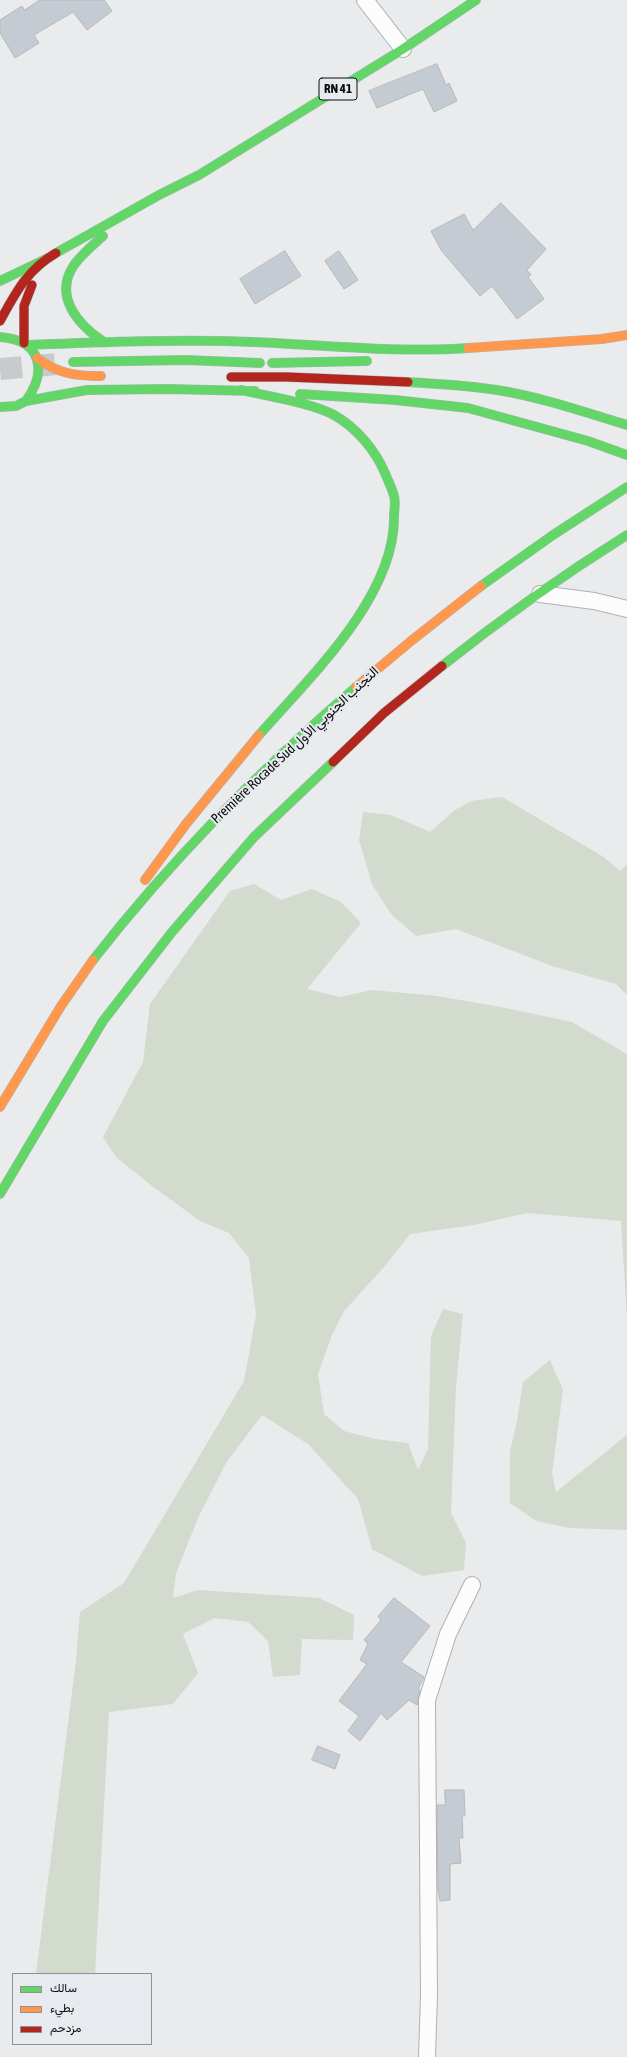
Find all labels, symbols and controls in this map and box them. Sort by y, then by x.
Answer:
road number: RN 41 [319,78,357,100]
street label: Première Rocade Sud التجنب الجنوبي الأول [208,663,382,827]
legend [12,1973,152,2045]
text: سالك [50,1981,77,1995]
text: بطيء [50,2001,74,2015]
text: مزدحم [50,2021,81,2035]

